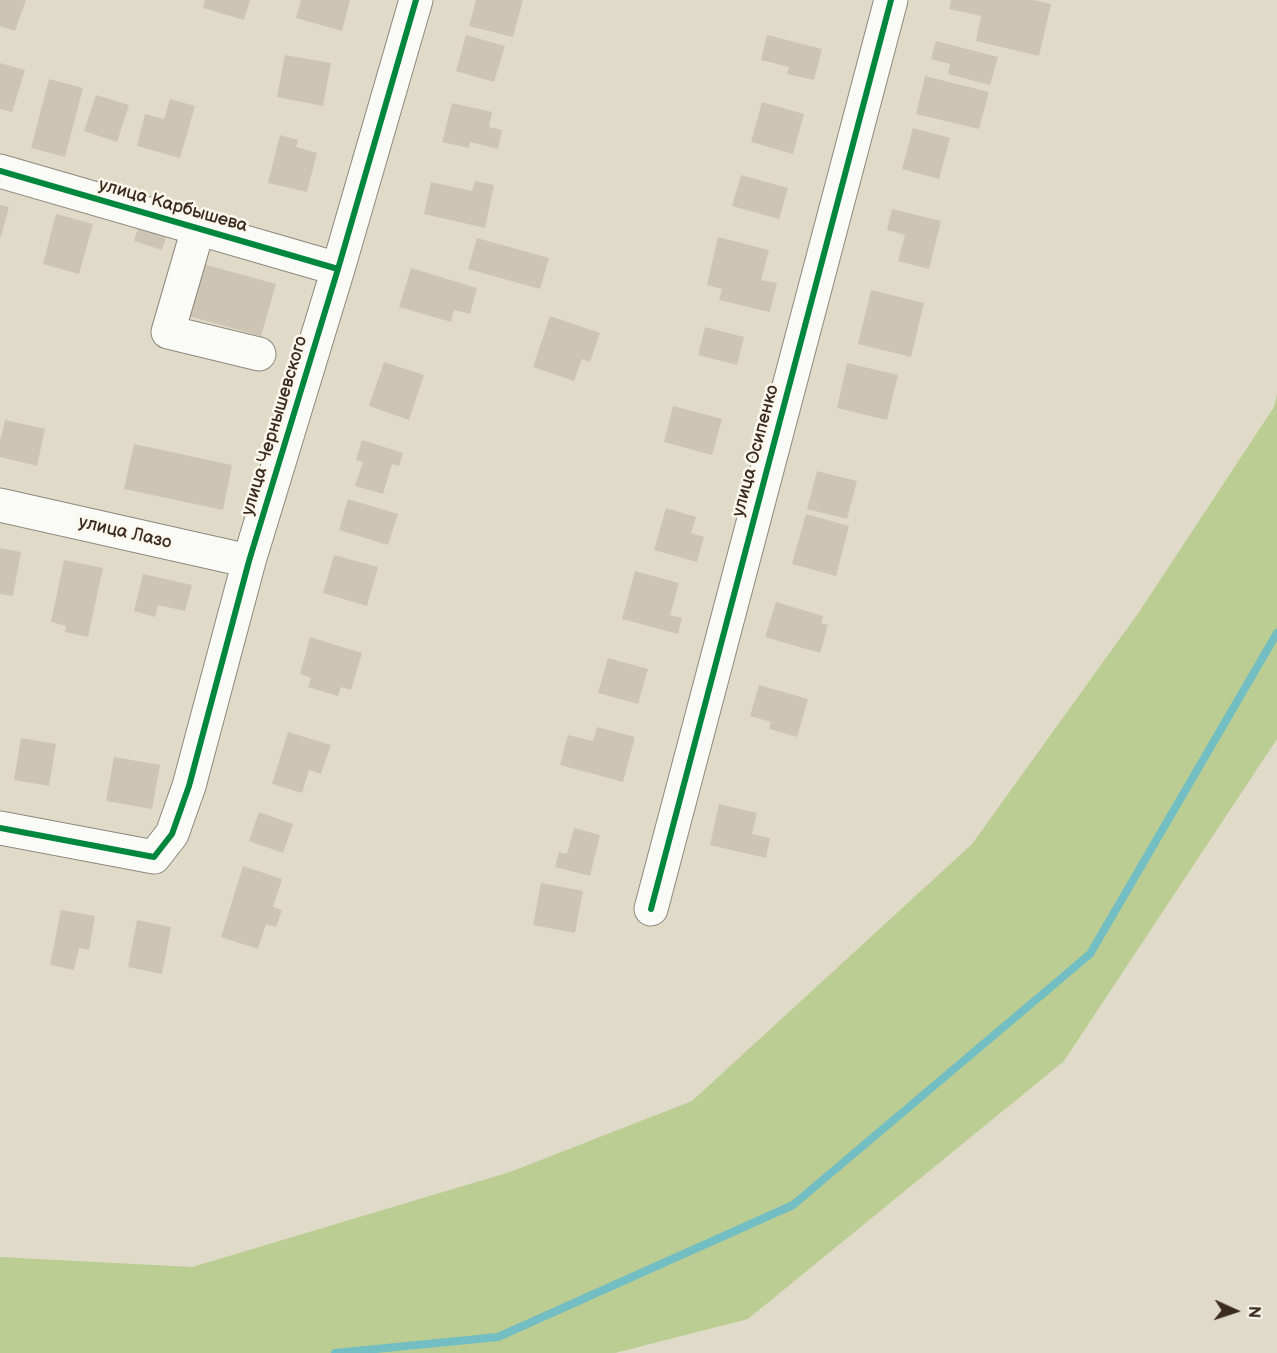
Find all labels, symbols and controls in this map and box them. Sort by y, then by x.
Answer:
street label: улица Карбышева [96,174,250,238]
street label: улица Чернышевского [237,334,313,518]
street label: улица Осипенко [728,383,784,519]
street label: улица Лазо [76,512,174,554]
north arrow [1205,1281,1265,1341]
text: N [1244,1305,1263,1318]

